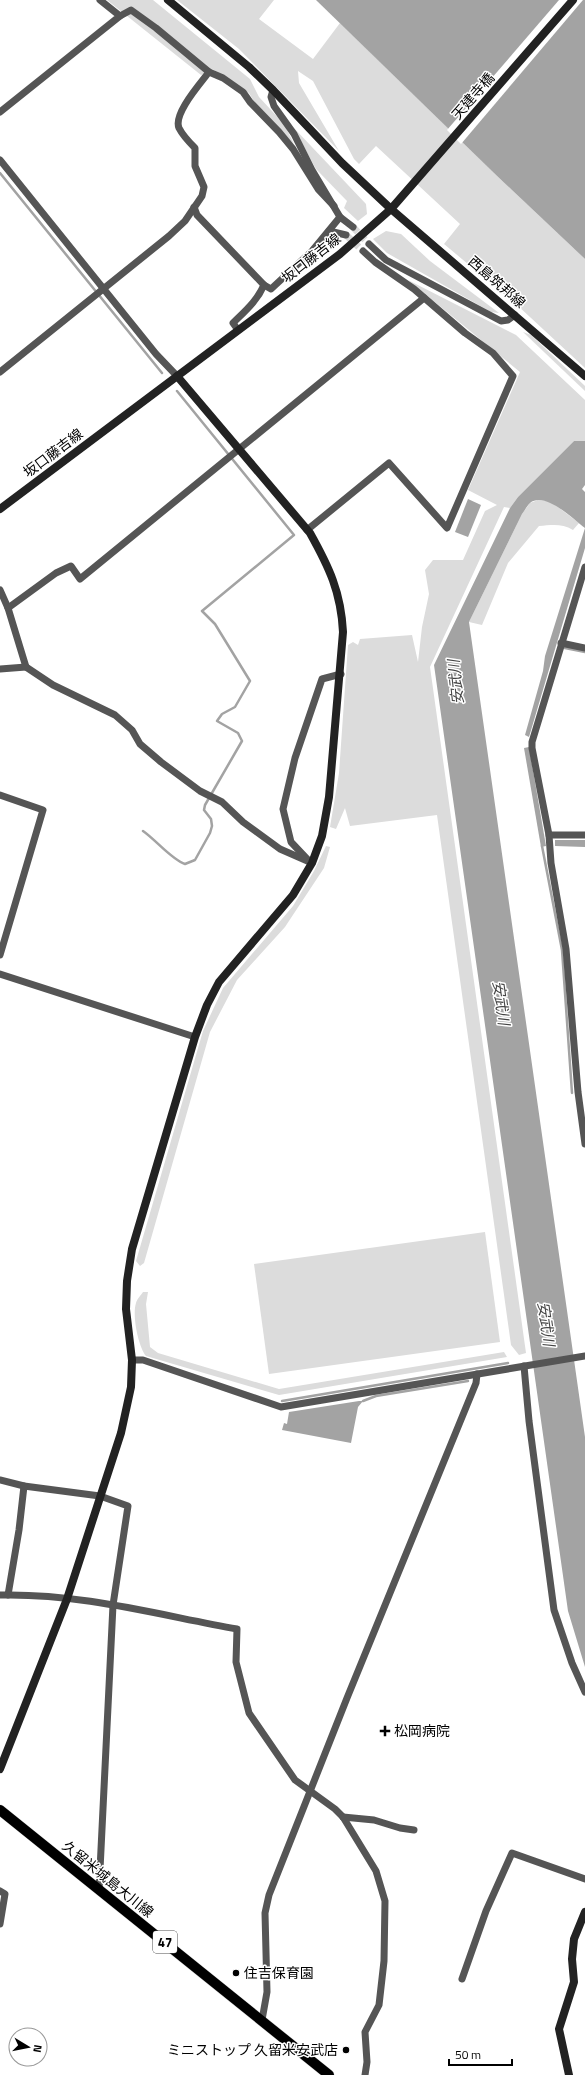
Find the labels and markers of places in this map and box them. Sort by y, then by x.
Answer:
place label: 松岡病院 [394,1720,450,1741]
marker: 松岡病院 [379,1725,391,1737]
place label: 住吉保育園 [244,1962,314,1983]
marker: 住吉保育園 [231,1968,241,1978]
place label: ミニストップ 久留米安武店 [167,2039,338,2060]
marker: ミニストップ 久留米安武店 [341,2045,351,2055]

